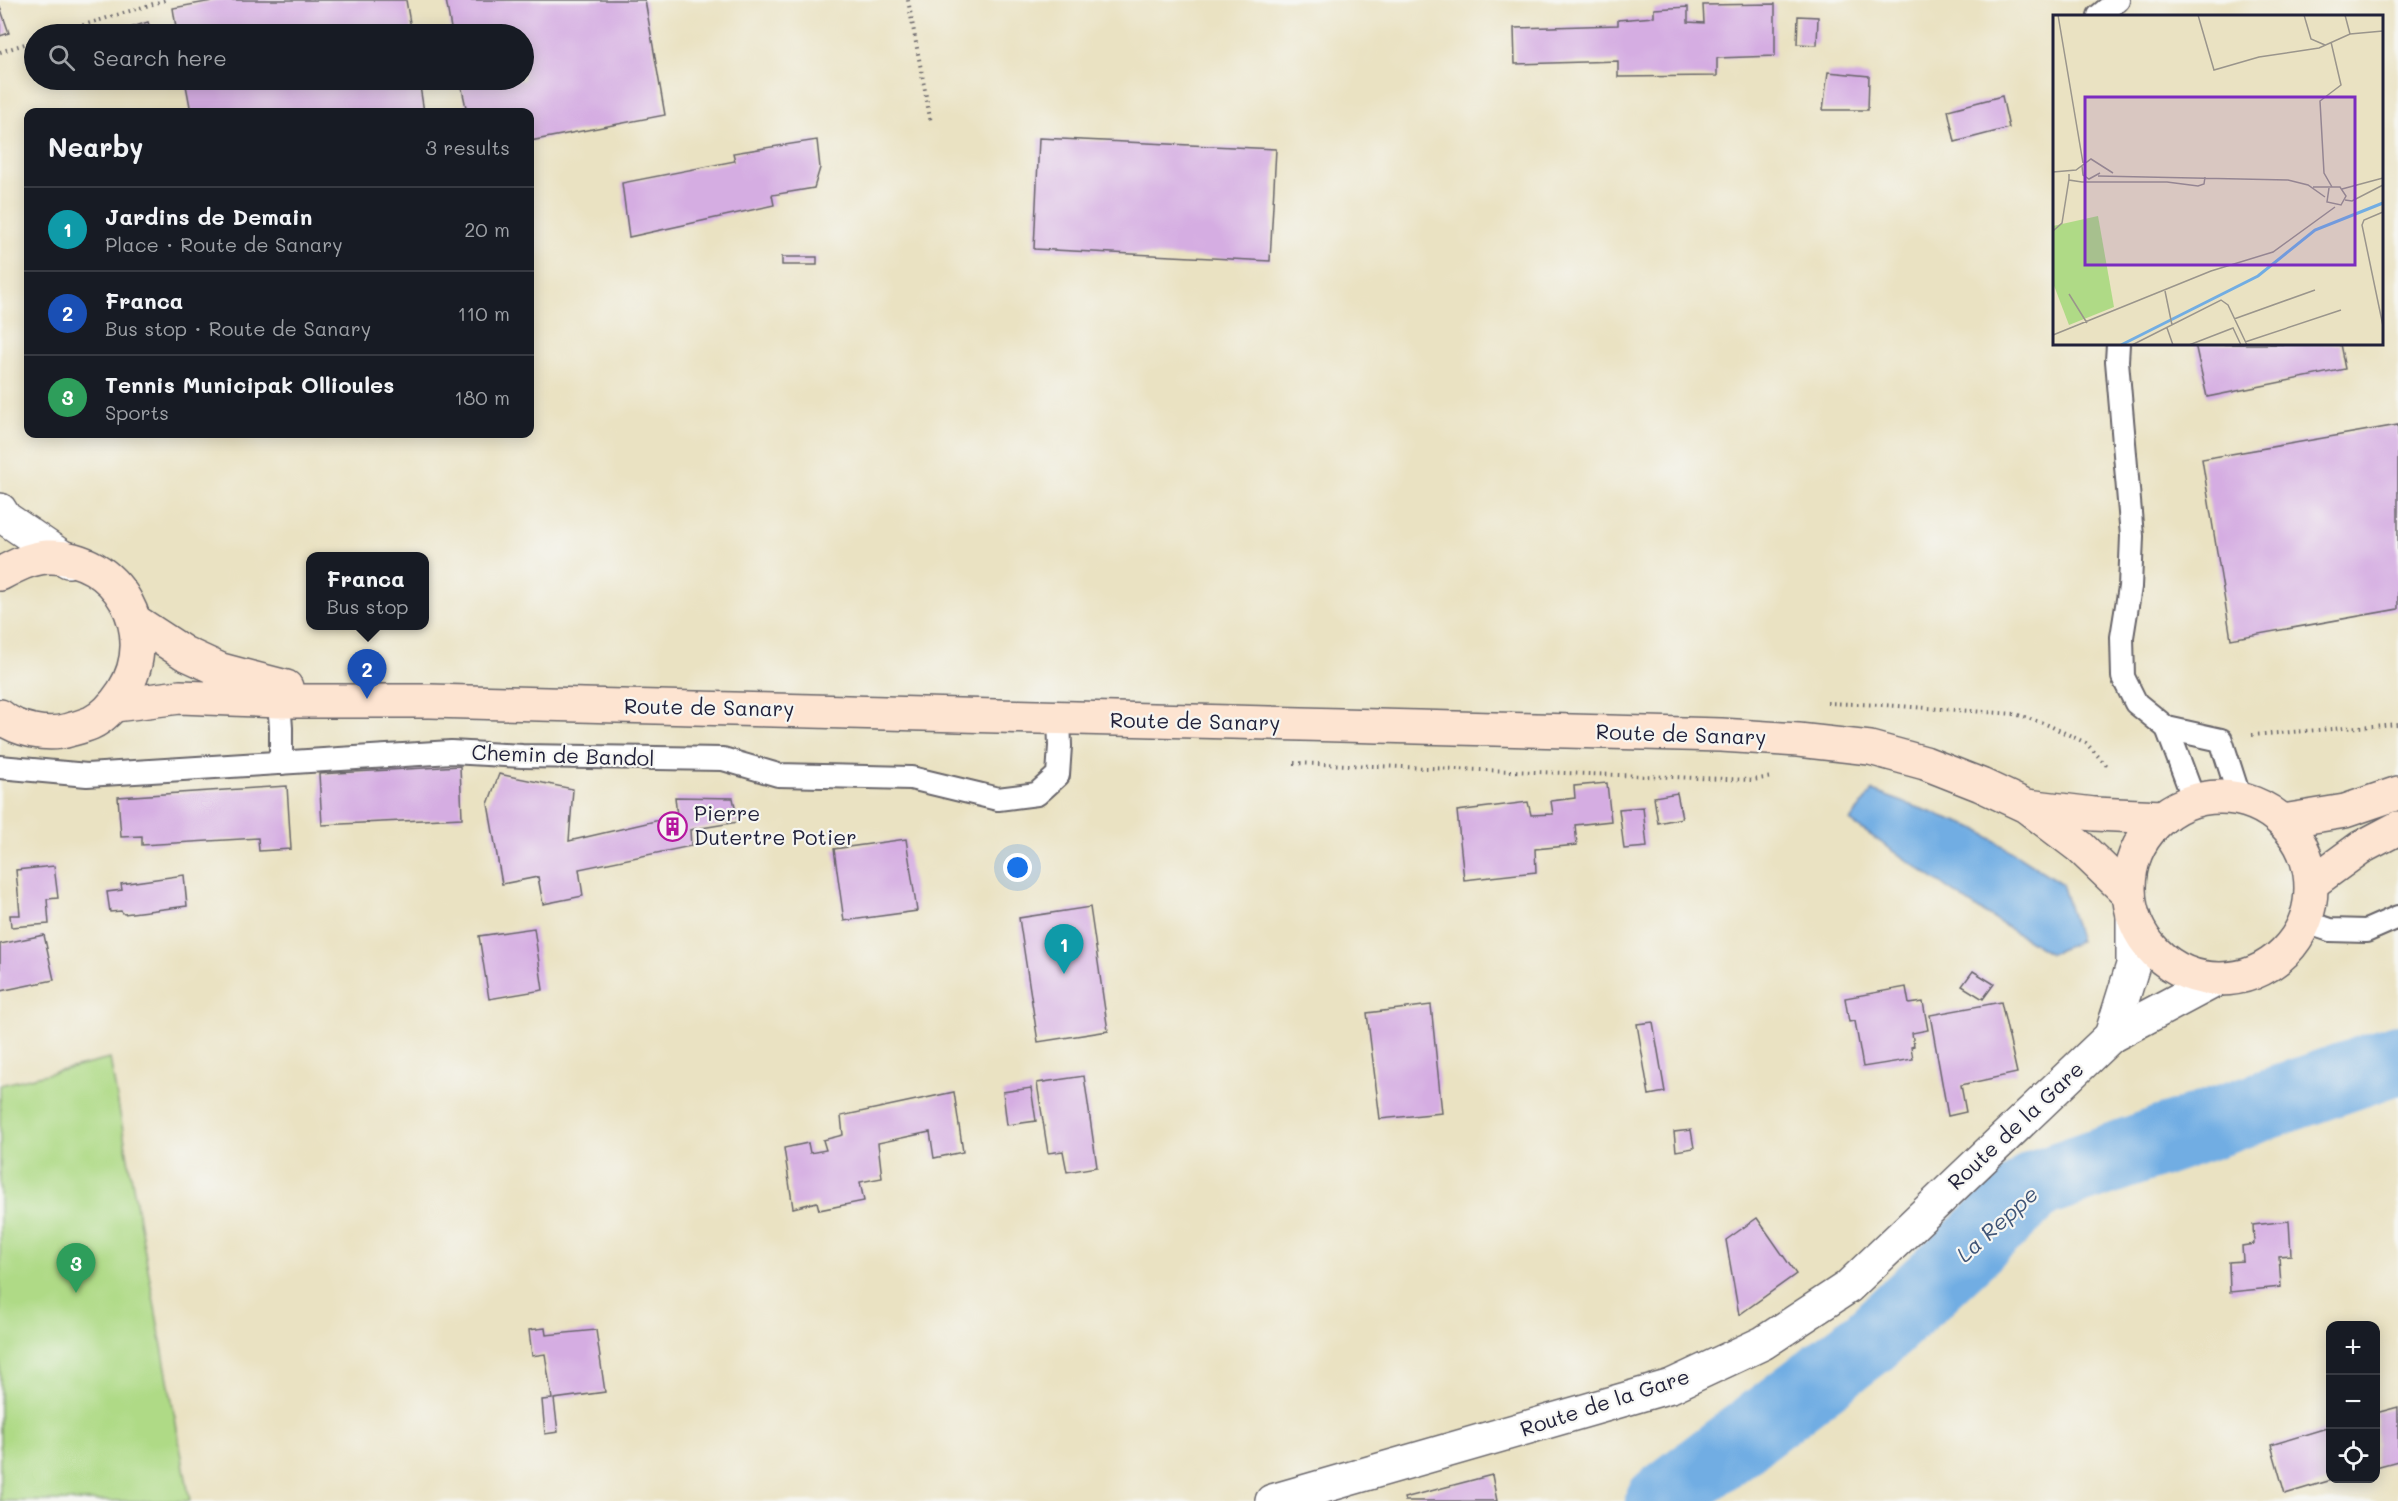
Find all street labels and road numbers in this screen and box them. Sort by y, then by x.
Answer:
street label: Route de Sanary [624,692,795,721]
street label: Route de Sanary [1110,706,1281,735]
street label: Route de Sanary [1595,717,1767,750]
street label: Chemin de Bandol [471,738,655,771]
street label: Route de la Gare [1941,1055,2089,1195]
street label: Route de la Gare [1516,1361,1693,1442]

